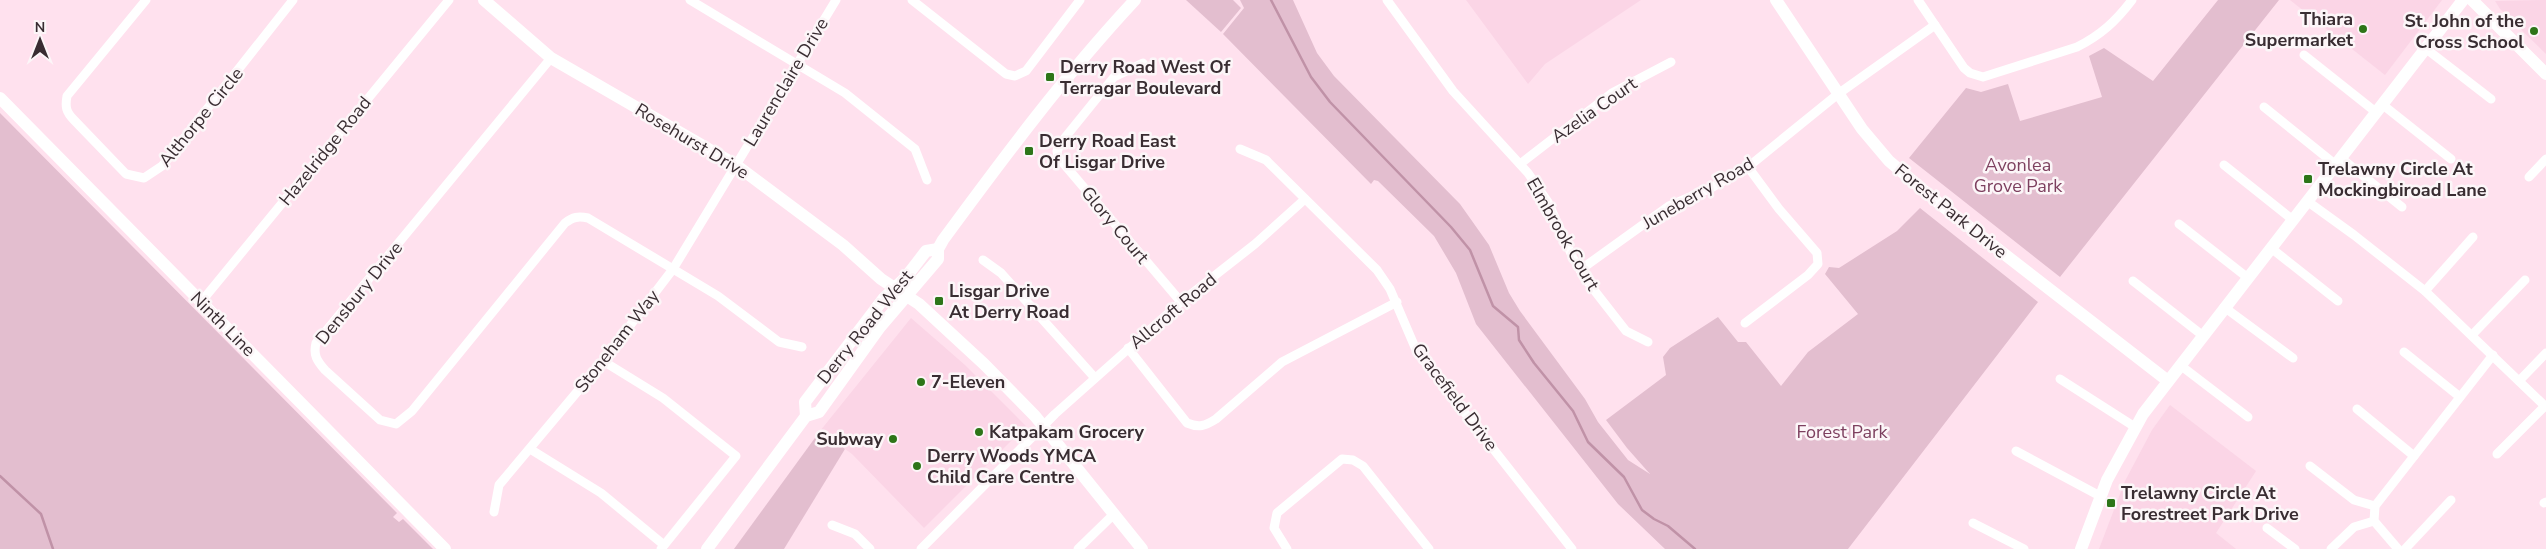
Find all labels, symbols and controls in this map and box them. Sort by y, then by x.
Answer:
place label: Thiara Supermarket [2245,7,2353,52]
place label: St. John of the Cross School [2405,9,2524,54]
street label: Laurenclaire Drive [738,13,834,151]
north arrow [15,15,65,65]
text: N [35,18,45,37]
marker: Thiara Supermarket [2357,23,2369,35]
marker: St. John of the Cross School [2528,25,2540,37]
place label: Derry Road West Of Terragar Boulevard [1060,55,1231,100]
street label: Althorpe Circle [153,62,249,172]
marker: Derry Road West Of Terragar Boulevard [1044,71,1056,83]
street label: Azelia Court [1546,71,1642,148]
street label: Hazelridge Road [273,91,377,211]
street label: Rosehurst Drive [631,98,753,184]
place label: Derry Road East Of Lisgar Drive [1039,129,1176,174]
marker: Derry Road East Of Lisgar Drive [1023,145,1035,157]
street label: Juneberry Road [1637,151,1758,235]
park label: Avonlea Grove Park [1974,153,2063,198]
place label: Trelawny Circle At Mockingbiroad Lane [2318,157,2487,202]
street label: Forest Park Drive [1890,158,2012,264]
street label: Elmbrook Court [1521,173,1605,295]
marker: Trelawny Circle At Mockingbiroad Lane [2302,173,2314,185]
street label: Glory Court [1076,181,1155,269]
street label: Densbury Drive [310,237,408,349]
street label: Derry Road West [812,265,919,389]
street label: Allcroft Road [1124,268,1222,354]
place label: Lisgar Drive At Derry Road [949,279,1069,324]
street label: Stoneham Way [569,284,665,397]
street label: Ninth Line [185,286,261,362]
marker: Lisgar Drive At Derry Road [933,295,945,307]
street label: Gracefield Drive [1406,338,1504,456]
place label: 7-Eleven [931,370,1005,394]
marker: 7-Eleven [915,376,927,388]
place label: Katpakam Grocery [989,420,1145,444]
park label: Forest Park [1797,420,1888,444]
marker: Katpakam Grocery [973,426,985,438]
place label: Subway [816,427,884,451]
marker: Subway [887,433,899,445]
place label: Derry Woods YMCA Child Care Centre [927,444,1097,489]
marker: Derry Woods YMCA Child Care Centre [911,460,923,472]
place label: Trelawny Circle At Forestreet Park Drive [2121,481,2299,526]
marker: Trelawny Circle At Forestreet Park Drive [2105,497,2117,509]

